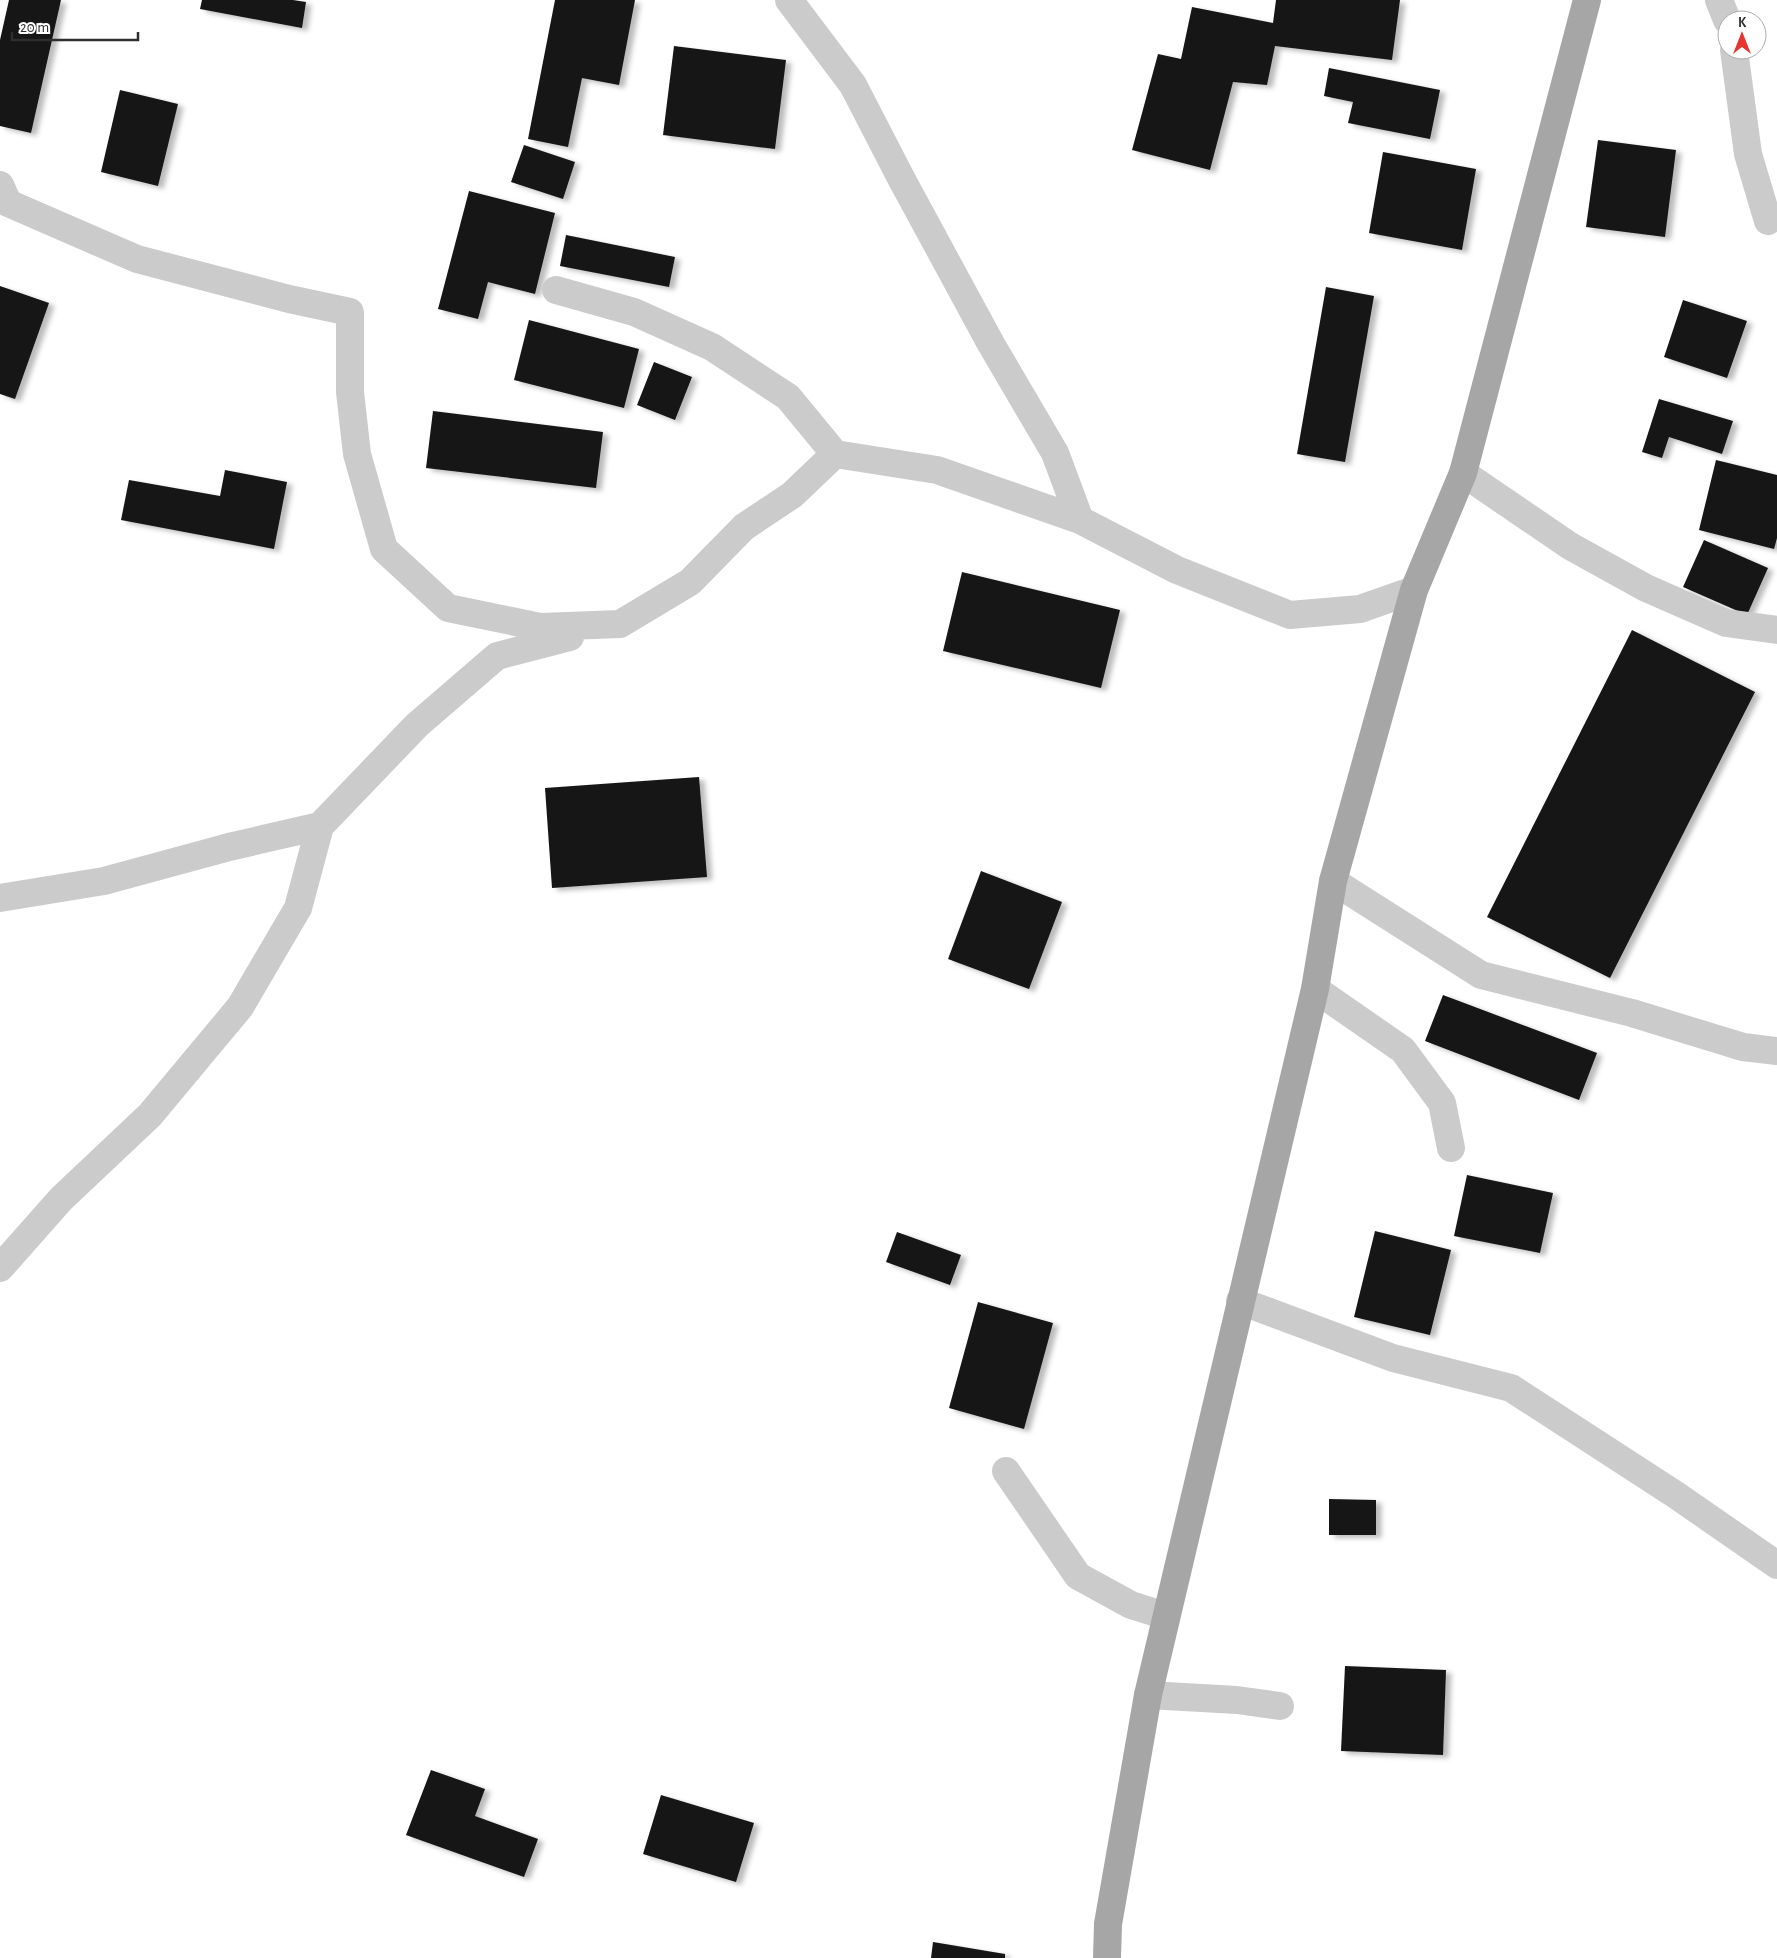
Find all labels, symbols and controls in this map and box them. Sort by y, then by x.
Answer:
scale bar [12,10,139,42]
north arrow [1717,10,1767,60]
text: K [1738,16,1747,30]
text: 20 m [20,20,49,35]

